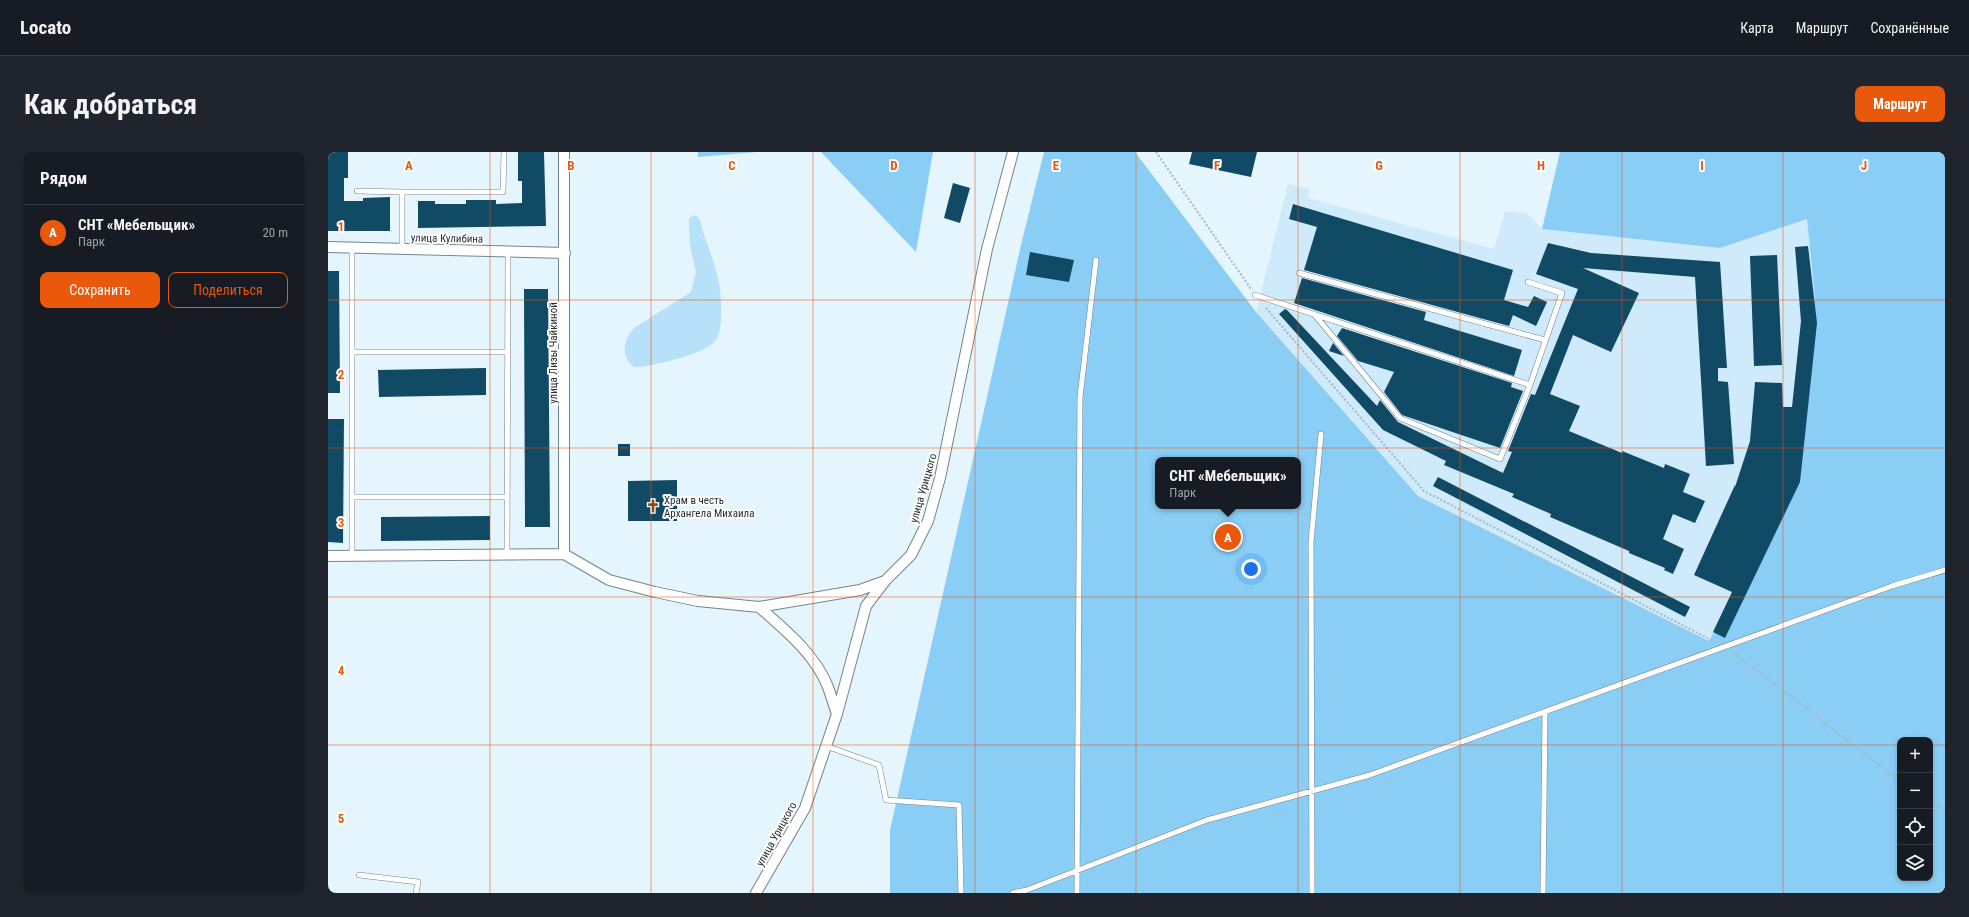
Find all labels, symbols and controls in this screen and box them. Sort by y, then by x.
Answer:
text: Locato [20,16,71,39]
text: Карта [1740,20,1774,36]
text: Маршрут [1796,20,1848,36]
text: Сохранённые [1870,20,1949,36]
button: Маршрут [1855,86,1945,122]
text: Как добраться [24,88,197,121]
text: A [405,158,413,173]
text: B [567,158,575,173]
text: C [728,158,736,173]
text: D [890,158,898,173]
text: E [1053,158,1060,173]
text: F [1214,158,1220,173]
text: G [1375,158,1383,173]
text: H [1537,158,1545,173]
text: I [1700,158,1704,173]
text: J [1861,158,1867,173]
text: Рядом [40,168,87,188]
text: СНТ «Мебельщик» [78,216,195,234]
text: 1 [338,219,344,234]
text: A [49,225,57,240]
text: 20 m [262,225,288,240]
street label: улица Кулибина [411,231,483,246]
text: Парк [78,234,105,249]
button: Сохранить [40,272,160,308]
button: Поделиться [168,272,288,308]
street label: улица Лизы Чайкиной [547,302,560,404]
text: 2 [338,367,345,382]
street label: улица Урицкого [907,451,940,524]
popup [1155,457,1301,509]
text: СНТ «Мебельщик» [1169,467,1287,485]
text: Парк [1169,485,1196,500]
place label: Храм в честь Архангела Михаила [664,494,754,520]
church icon: Храм в честь Архангела Михаила [645,498,661,514]
text: 3 [338,515,344,530]
pin: A [1215,522,1241,552]
your location [1241,559,1261,579]
text: 4 [338,663,345,678]
map controls [1897,737,1933,881]
button: + [1897,737,1933,773]
button: − [1897,773,1933,809]
street label: улица Урицкого [753,799,800,869]
button: locate [1897,809,1933,845]
text: 5 [338,811,345,826]
button: layers [1897,845,1933,881]

